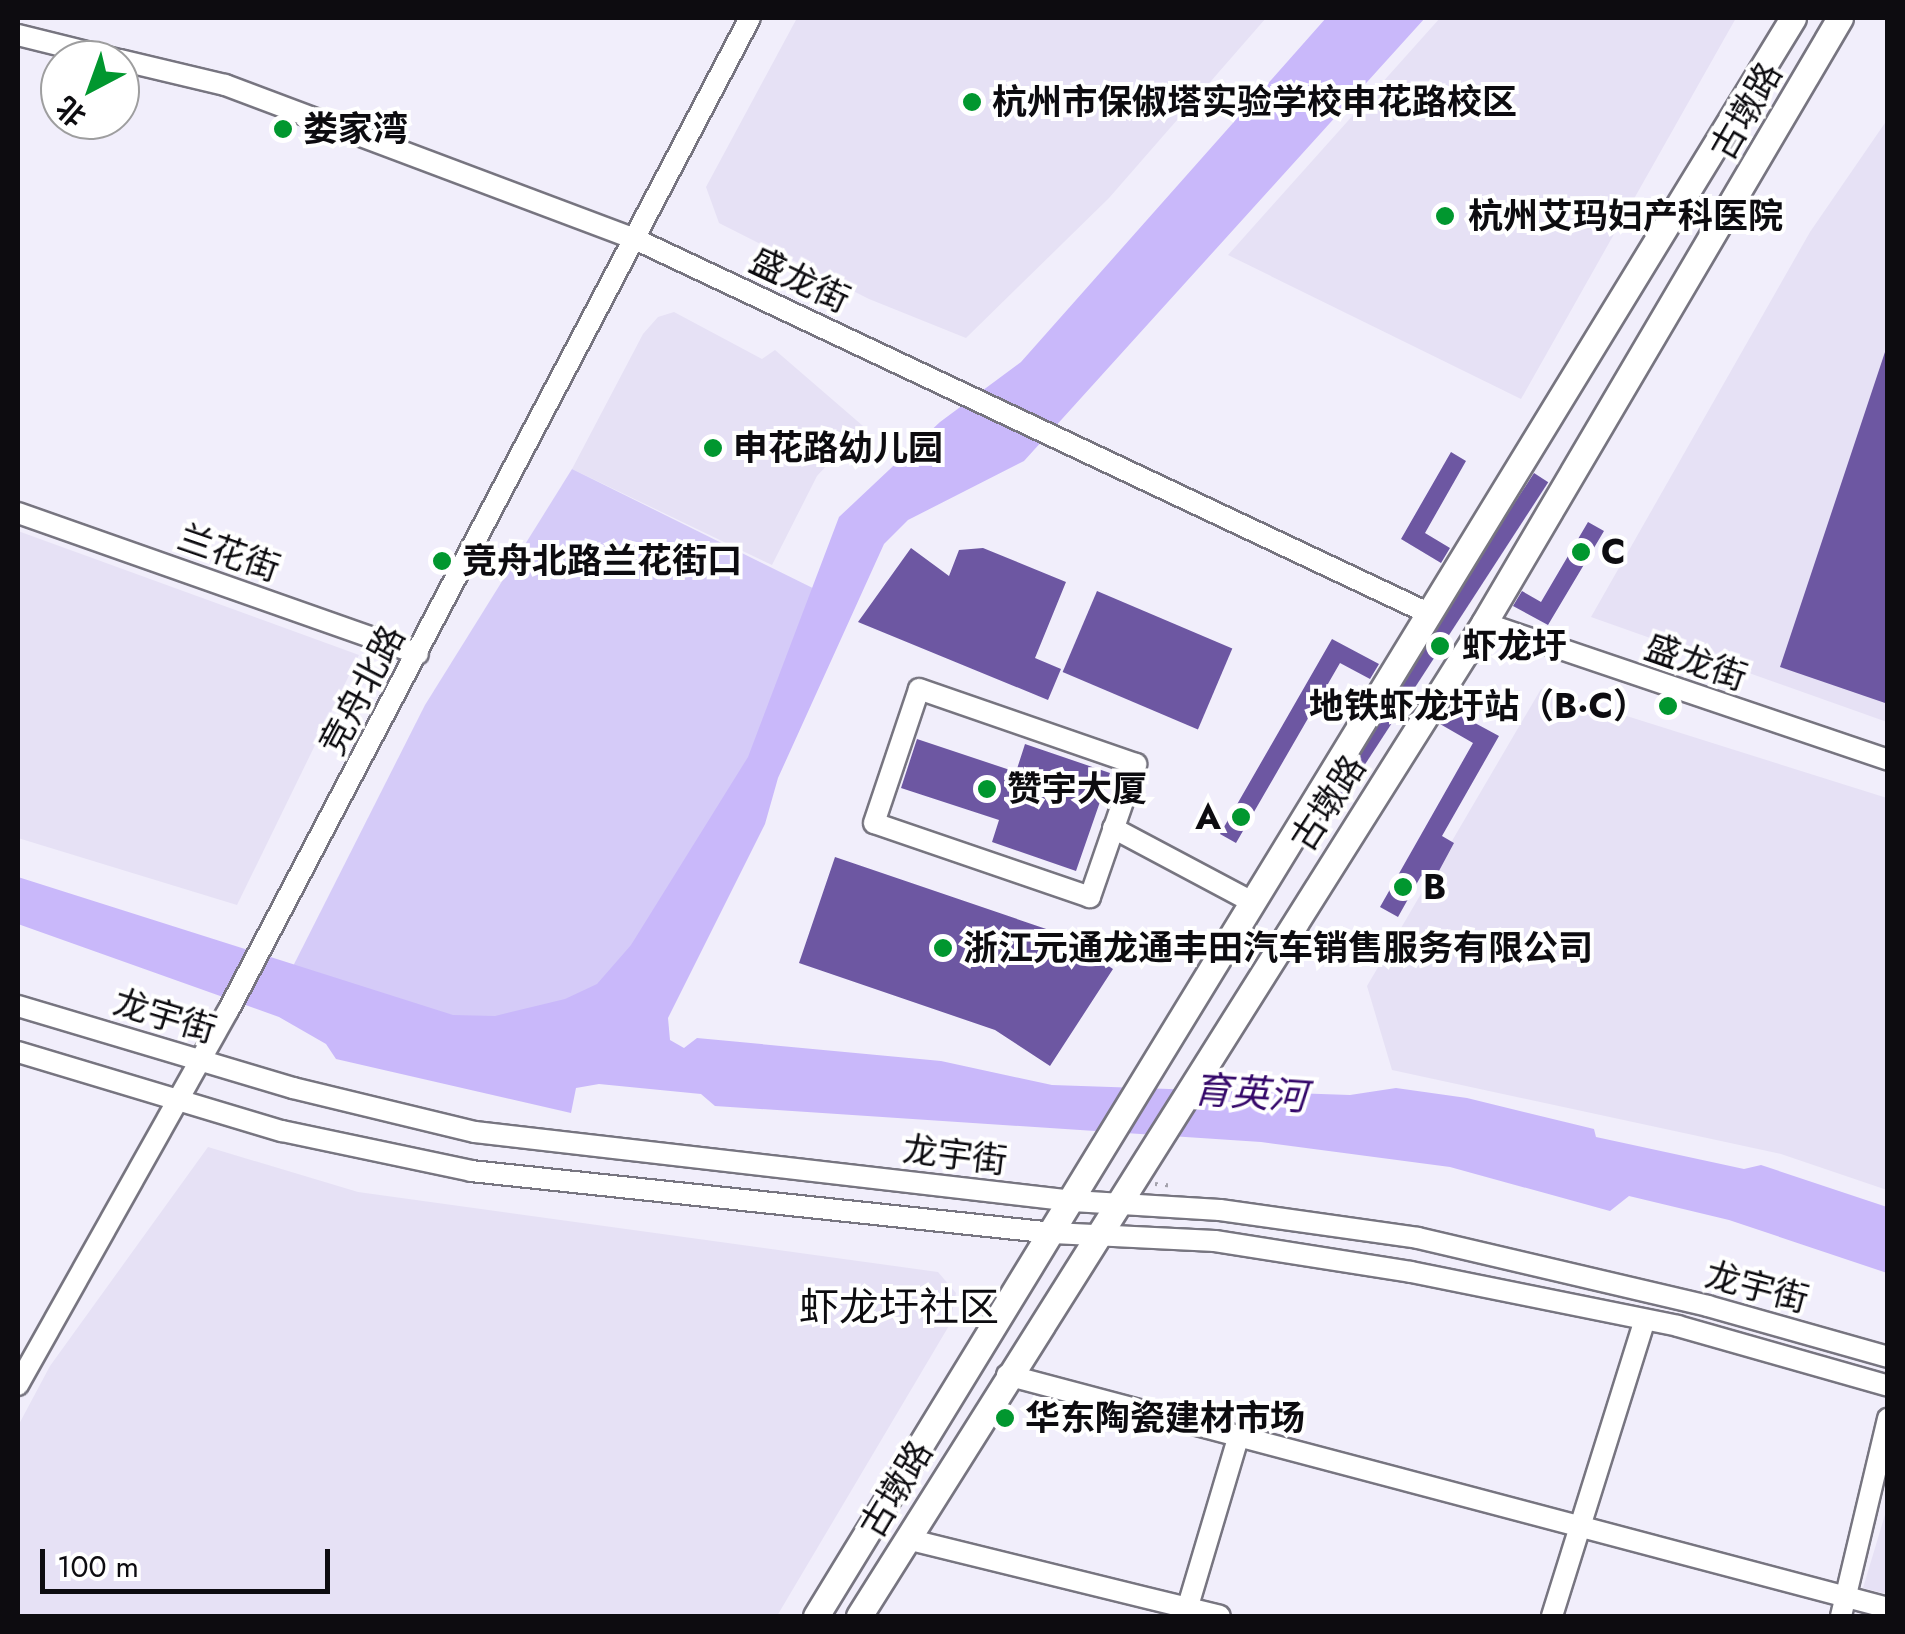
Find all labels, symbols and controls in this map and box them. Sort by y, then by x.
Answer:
north arrow [40,40,140,140]
street label: 古墩路 [1702,55,1790,167]
place label: 杭州市保俶塔实验学校申花路校区 [992,81,1517,123]
text: 北 [47,87,95,136]
marker: 杭州市保俶塔实验学校申花路校区 [961,91,983,113]
place label: 娄家湾 [303,108,408,150]
marker: 娄家湾 [272,118,294,140]
place label: 杭州艾玛妇产科医院 [1468,195,1783,237]
marker: 杭州艾玛妇产科医院 [1432,203,1458,229]
street label: 盛龙街 [744,239,856,321]
place label: 申花路幼儿园 [733,427,943,469]
marker: 申花路幼儿园 [702,437,724,459]
street label: 兰花街 [173,516,285,590]
place label: C [1601,531,1626,573]
place label: 竞舟北路兰花街口 [462,540,742,582]
marker: C [1570,541,1592,563]
marker: 竞舟北路兰花街口 [431,550,453,572]
street label: 竞舟北路 [311,618,413,762]
place label: 虾龙圩 [1462,625,1567,667]
street label: 盛龙街 [1640,625,1752,699]
marker: 虾龙圩 [1427,633,1453,659]
place label: 地铁虾龙圩站（B·C） [1309,685,1648,727]
marker: 地铁虾龙圩站（B·C） [1657,695,1679,717]
street label: 古墩路 [1282,748,1374,858]
place label: 赞宇大厦 [1007,768,1147,810]
marker: 赞宇大厦 [976,778,998,800]
place label: A [1195,796,1221,838]
marker: A [1230,806,1252,828]
place label: B [1423,866,1446,908]
marker: B [1392,876,1414,898]
place label: 浙江元通龙通丰田汽车销售服务有限公司 [963,927,1593,969]
marker: 浙江元通龙通丰田汽车销售服务有限公司 [932,937,954,959]
street label: 龙宇街 [109,981,221,1051]
water label: 育英河 [1192,1066,1308,1120]
street label: 龙宇街 [900,1128,1010,1182]
street label: 龙宇街 [1701,1253,1813,1321]
district label: 虾龙圩社区 [799,1283,999,1331]
place label: 华东陶瓷建材市场 [1025,1397,1305,1439]
marker: 华东陶瓷建材市场 [994,1407,1016,1429]
street label: 古墩路 [851,1433,941,1545]
scale bar [45,1529,335,1591]
text: 100 m [57,1545,139,1588]

